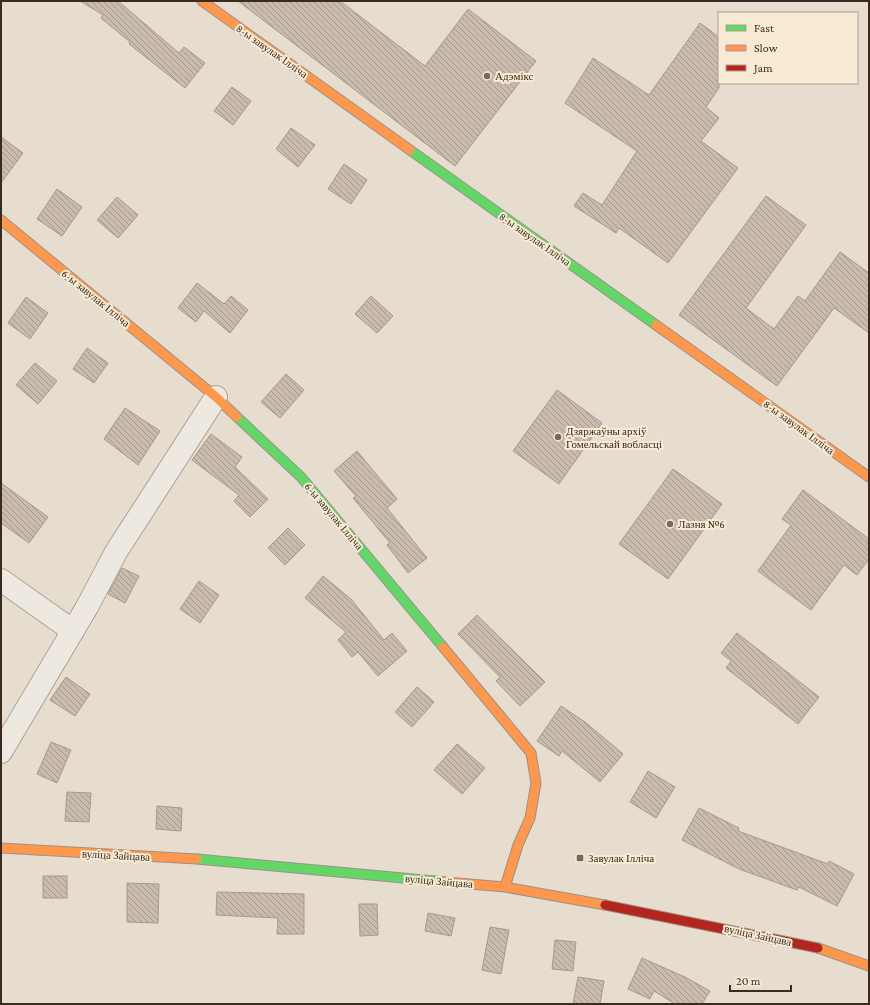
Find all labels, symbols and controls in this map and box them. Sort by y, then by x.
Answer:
legend [718,12,858,84]
text: Fast [754,21,775,35]
street label: 8-ы завулак Ілліча [234,22,310,80]
text: Slow [754,41,778,55]
text: Jam [753,61,773,75]
place label: Адэмікс [495,70,534,82]
marker: Адэмікс [482,71,492,81]
street label: 8-ы завулак Ілліча [497,210,573,268]
street label: 6-ы завулак Ілліча [60,267,133,329]
street label: 8-ы завулак Ілліча [761,397,837,457]
place label: Дзяржаўны архіў Гомельскай вобласці [566,425,662,450]
marker: Дзяржаўны архіў Гомельскай вобласці [553,432,563,442]
street label: 6-ы завулак Ілліча [302,480,366,552]
place label: Лазня №6 [678,518,725,530]
marker: Лазня №6 [665,519,675,529]
street label: вуліца Зайцава [82,847,150,863]
place label: Завулак Ілліча [588,852,654,864]
marker: Завулак Ілліча [575,853,585,863]
street label: вуліца Зайцава [405,872,474,890]
street label: вуліца Зайцава [723,922,793,948]
scale bar [730,967,791,993]
text: 20 m [736,974,761,988]

